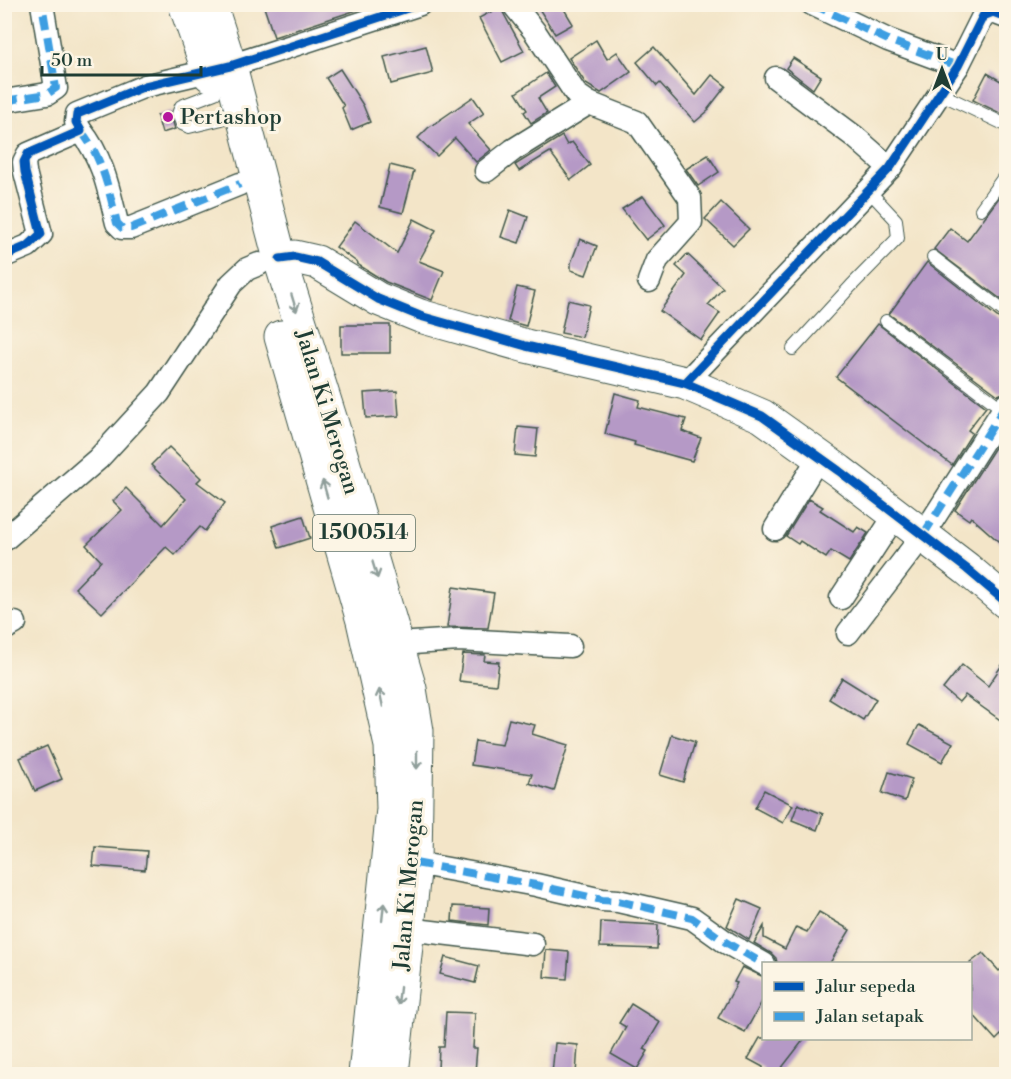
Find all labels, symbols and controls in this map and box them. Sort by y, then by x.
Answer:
scale bar [42,39,201,77]
north arrow [912,39,972,99]
text: U [936,45,949,65]
text: 50 m [51,49,93,72]
place label: Pertashop [180,104,282,131]
marker: Pertashop [161,110,175,124]
one-way arrow [289,293,300,312]
street label: Jalan Ki Merogan [289,325,365,498]
one-way arrow [319,480,331,499]
road number: 1500514 [313,515,415,551]
one-way arrow [370,560,381,579]
one-way arrow [374,688,386,707]
one-way arrow [411,749,423,769]
street label: Jalan Ki Merogan [388,798,430,973]
one-way arrow [377,903,388,922]
legend [762,962,972,1040]
text: Jalur sepeda [815,975,917,998]
one-way arrow [394,985,405,1005]
text: Jalan setapak [815,1005,925,1028]

